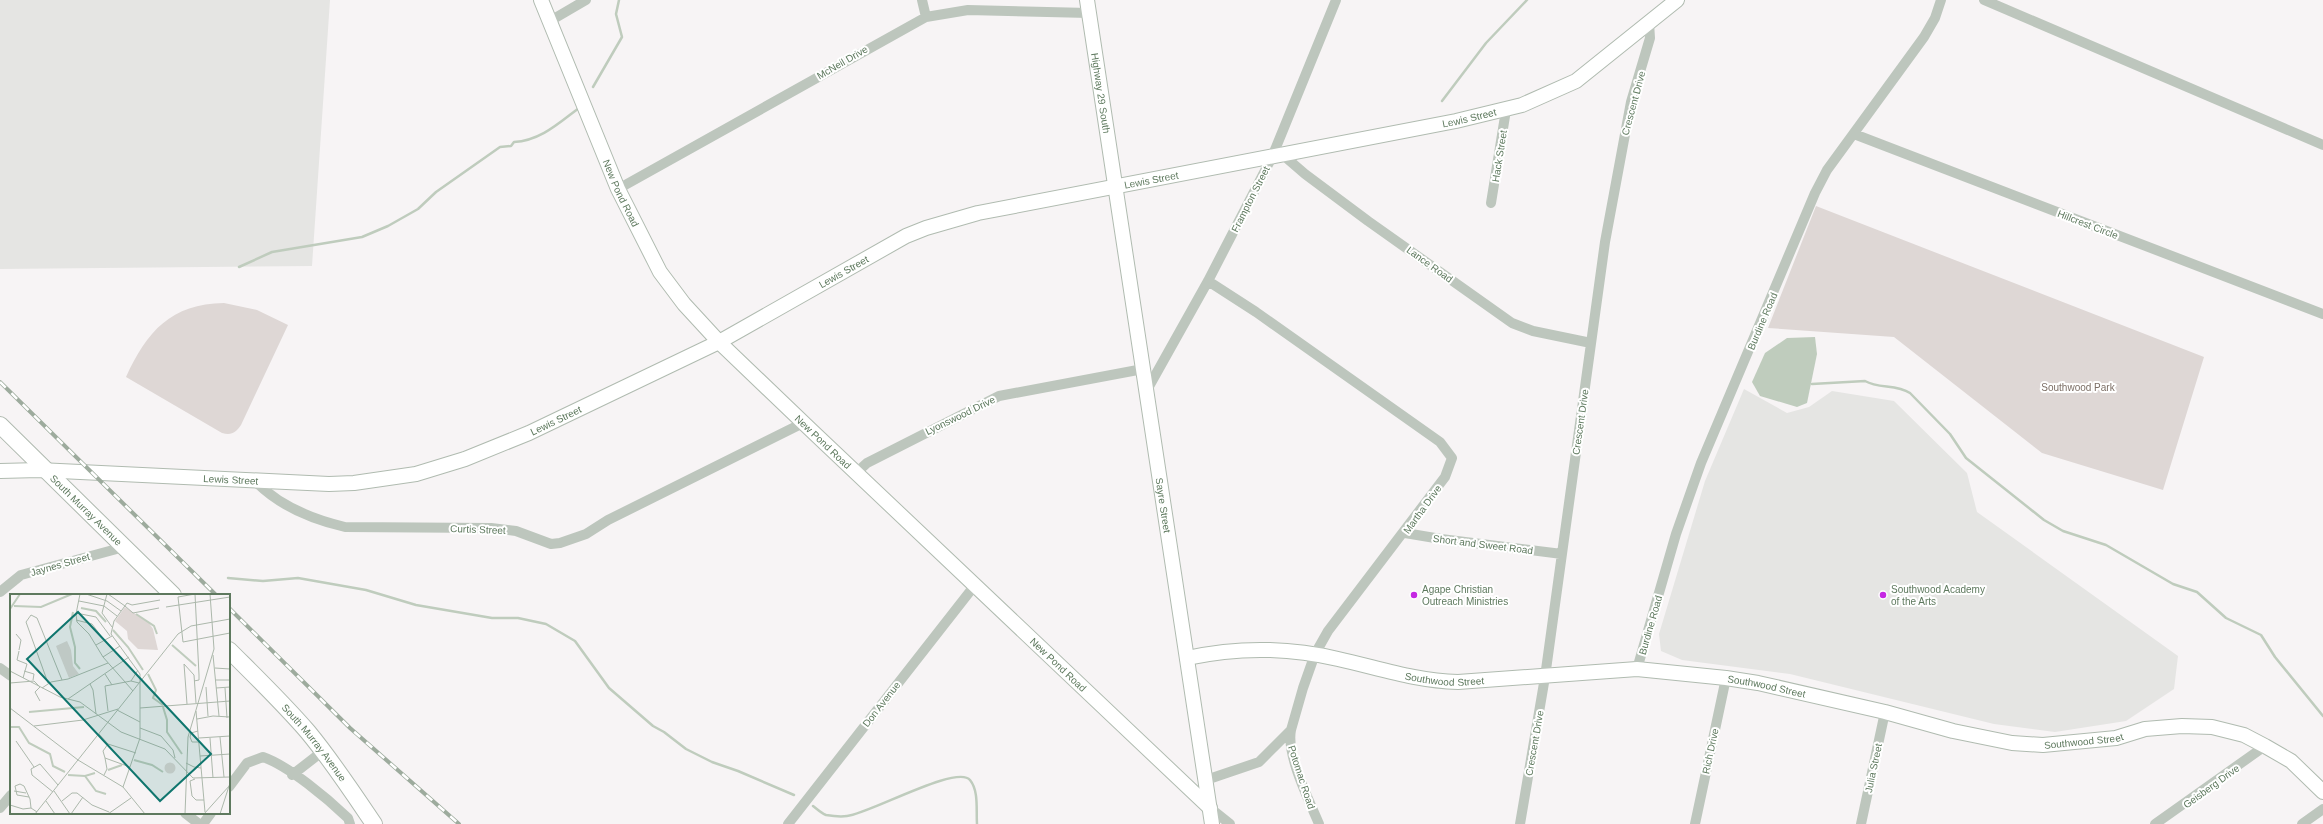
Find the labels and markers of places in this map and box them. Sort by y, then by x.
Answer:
place label: Agape Christian Outreach Ministries [1422,584,1508,607]
place label: Southwood Academy of the Arts [1891,584,1985,607]
marker: Agape Christian Outreach Ministries [1409,590,1419,600]
marker: Southwood Academy of the Arts [1878,590,1888,600]

